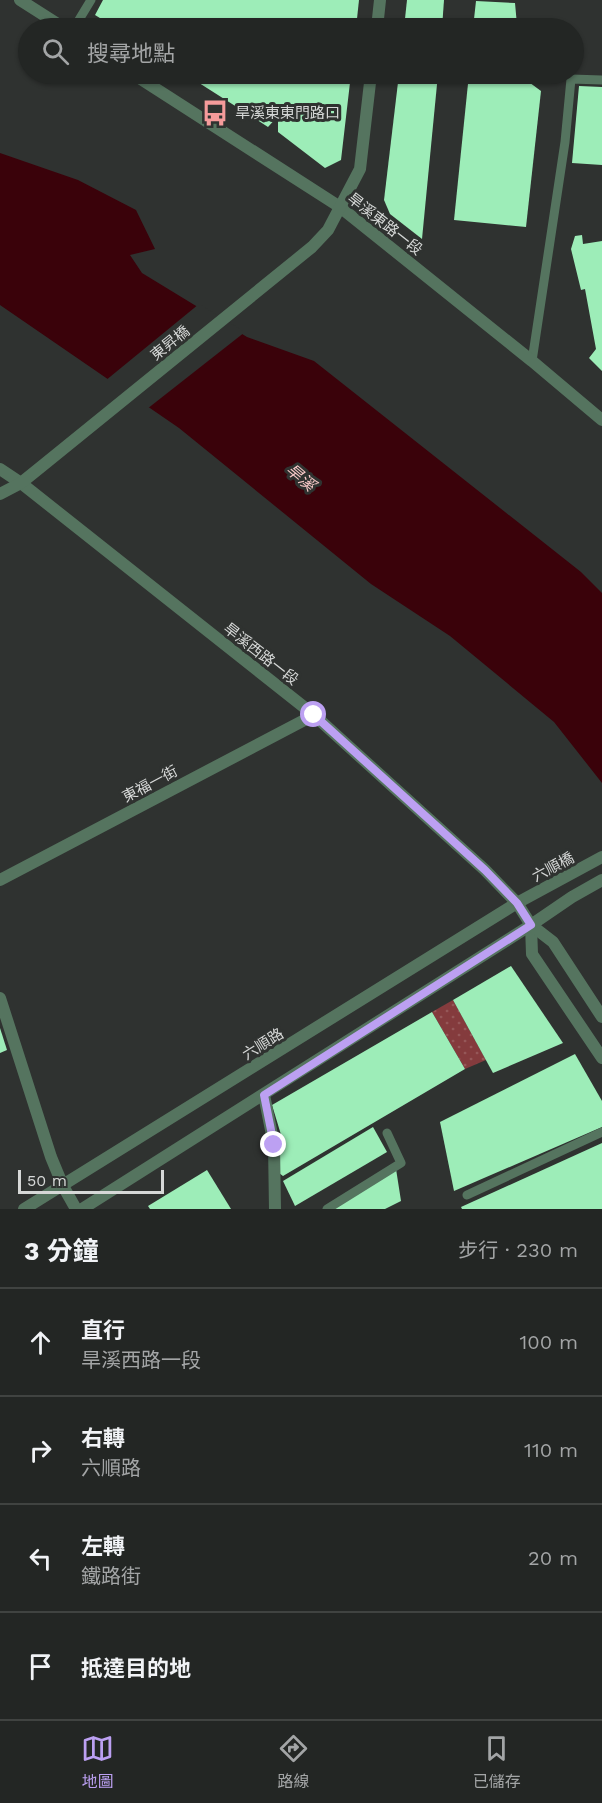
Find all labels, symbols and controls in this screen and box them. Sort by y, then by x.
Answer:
search box [18,18,584,84]
icon: search [39,35,72,68]
text: 搜尋地點 [87,41,175,66]
bus stop icon: 旱溪東東門路口 [200,98,230,128]
place label: 旱溪東東門路口 [235,104,340,122]
street label: 旱溪東路一段 [344,189,426,259]
street label: 東昇橋 [147,322,193,364]
water label: 旱溪 [282,460,321,496]
street label: 旱溪西路一段 [220,619,302,689]
route start [300,701,326,727]
street label: 東福一街 [119,762,181,806]
street label: 六順橋 [529,848,577,886]
street label: 六順路 [239,1024,287,1064]
route end [260,1131,286,1157]
scale bar [18,1167,164,1194]
text: 50 m [27,1171,67,1190]
text: 3 分鐘 [24,1236,99,1266]
text: 步行 · 230 m [458,1238,578,1262]
text: 直行 [81,1318,125,1343]
icon: ahead [24,1326,57,1359]
text: 100 m [519,1330,578,1354]
text: 旱溪西路一段 [81,1348,201,1372]
text: 右轉 [81,1426,125,1451]
icon: right [24,1434,57,1467]
text: 110 m [524,1438,578,1462]
text: 六順路 [81,1456,141,1480]
text: 左轉 [81,1534,125,1559]
icon: left [24,1542,57,1575]
text: 20 m [528,1546,578,1570]
text: 鐵路街 [81,1564,141,1588]
icon: arrive [24,1650,57,1683]
text: 抵達目的地 [81,1656,191,1681]
tab: 地圖 [81,1732,114,1792]
tab: 路線 [277,1732,310,1792]
tab: 已儲存 [473,1732,521,1792]

